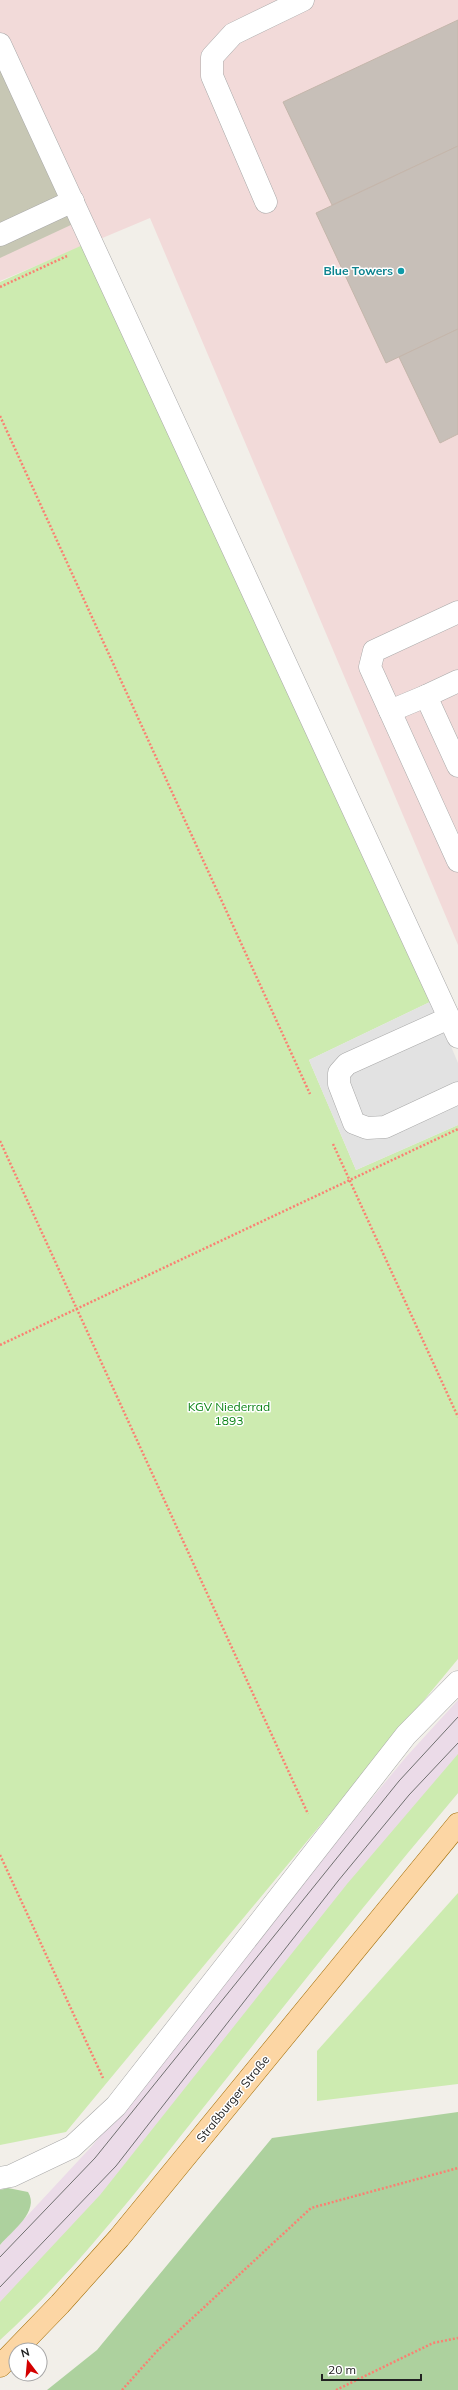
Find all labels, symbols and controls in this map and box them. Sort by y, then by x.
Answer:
place label: Blue Towers [323,263,393,278]
marker: Blue Towers [396,266,406,276]
park label: KGV Niederrad 1893 [188,1399,270,1428]
street label: Straßburger Straße [193,2052,272,2145]
north arrow [8,2342,48,2382]
text: N [19,2345,31,2360]
scale bar [322,2356,421,2382]
text: 20 m [328,2362,356,2377]

